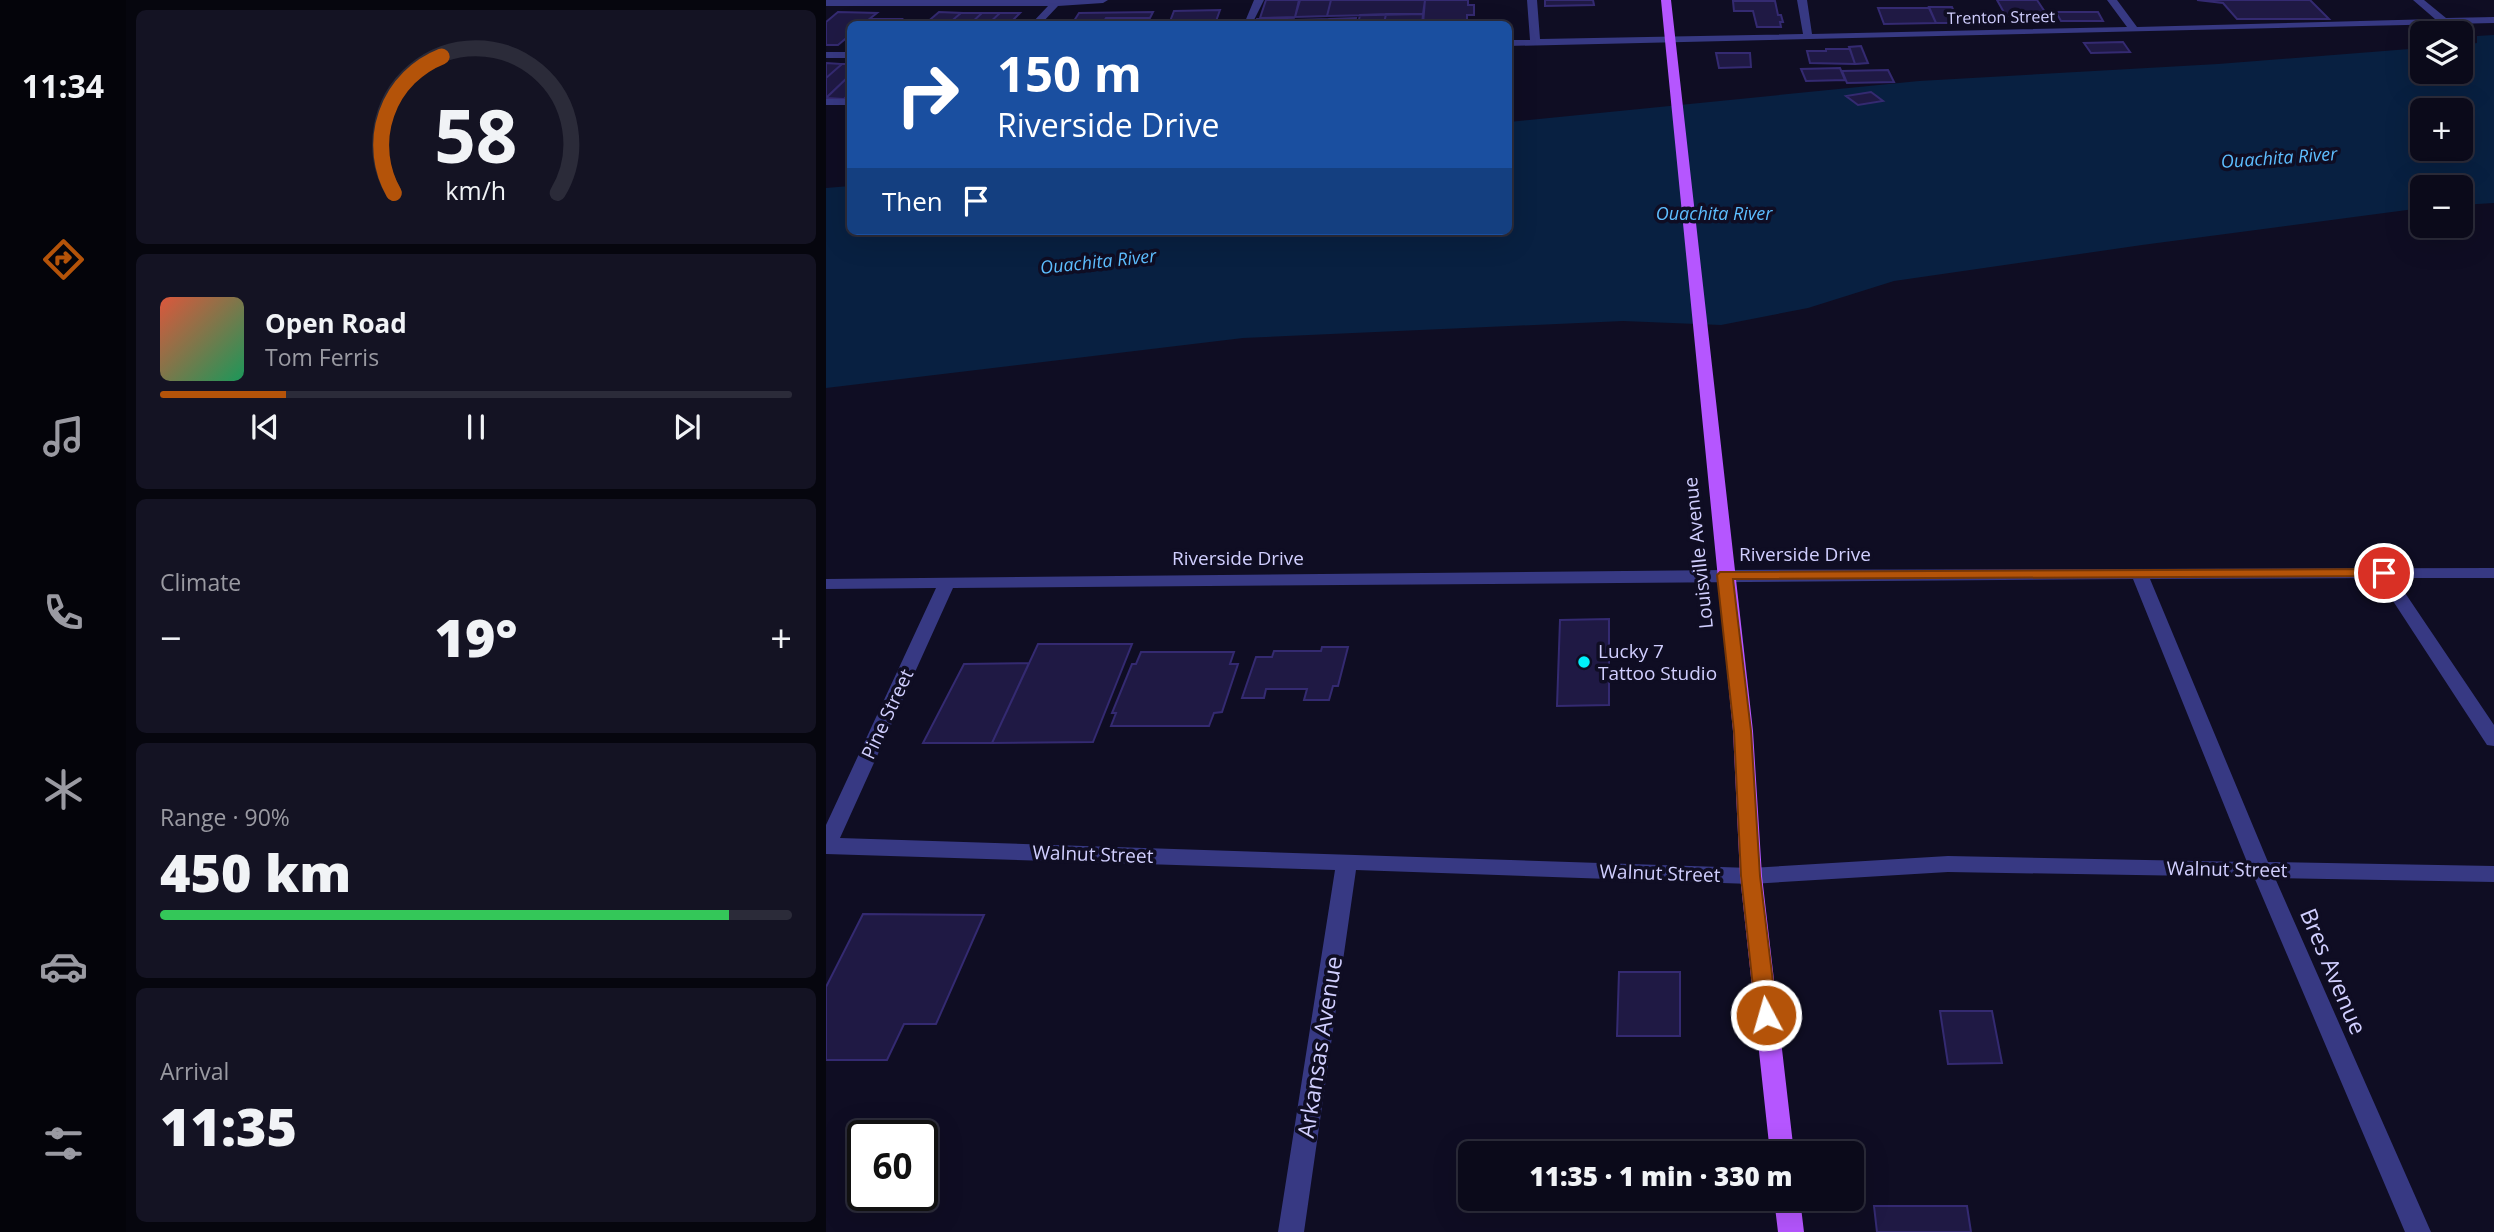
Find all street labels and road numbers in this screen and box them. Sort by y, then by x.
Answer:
street label: Trenton Street [1947,5,2056,29]
street label: Louisville Avenue [1677,476,1719,630]
street label: Riverside Drive [1739,541,1871,567]
street label: Riverside Drive [1172,545,1304,571]
street label: Pine Street [855,665,919,763]
street label: Walnut Street [1032,839,1154,869]
street label: Walnut Street [2166,855,2288,883]
street label: Walnut Street [1599,858,1721,888]
street label: Bres Avenue [2293,903,2375,1039]
street label: Arkansas Avenue [1289,954,1349,1140]

